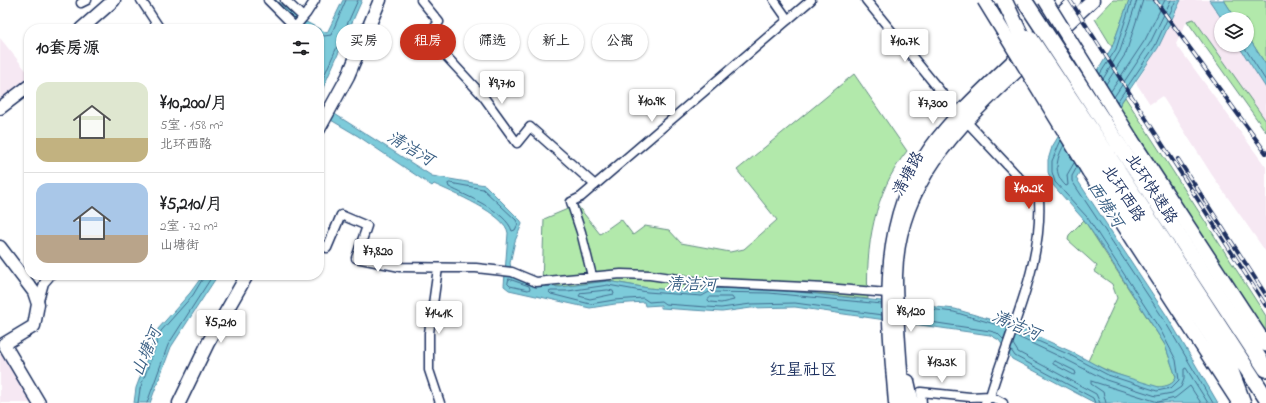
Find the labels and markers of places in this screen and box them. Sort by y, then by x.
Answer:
pin: ¥10.7K [872,29,938,63]
pin: ¥9,710 [469,71,535,105]
pin: ¥10.9K [619,89,685,123]
pin: ¥7,300 [900,91,966,125]
pin: ¥10.2K [996,176,1062,210]
pin: ¥7,820 [345,239,411,273]
pin: ¥8,120 [878,299,944,333]
pin: ¥14.1K [406,301,472,335]
pin: ¥5,210 [188,310,254,344]
pin: ¥13.3K [909,350,975,384]

